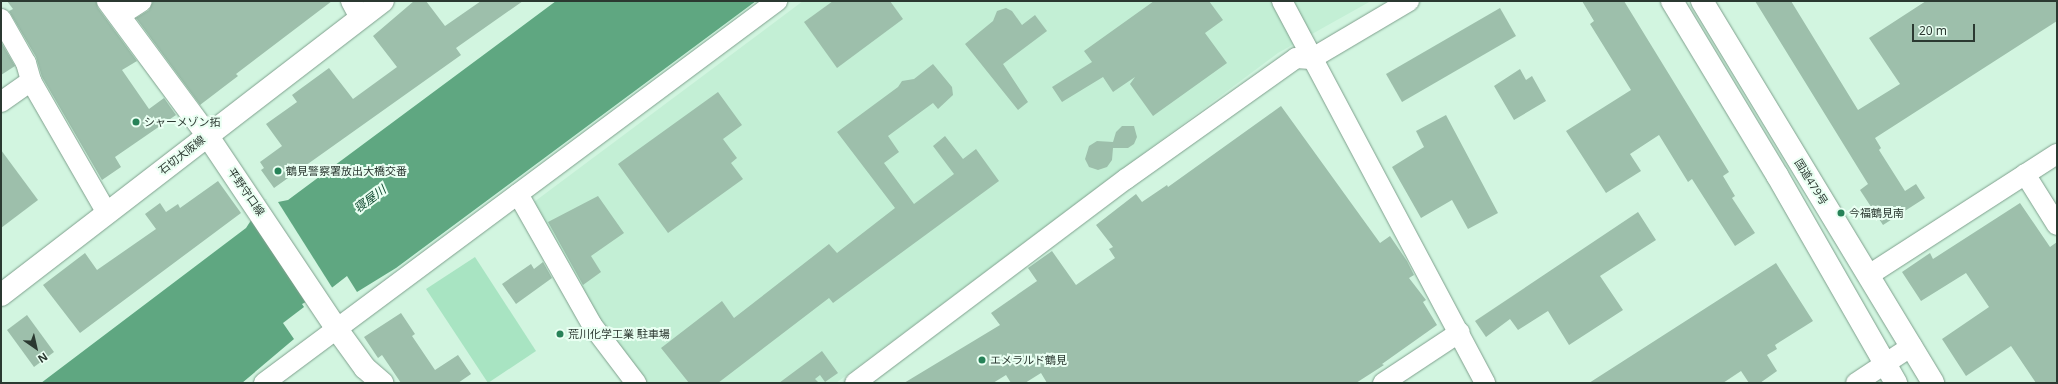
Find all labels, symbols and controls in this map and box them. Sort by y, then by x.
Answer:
scale bar [1914,16,1977,42]
text: 20 m [1919,22,1947,39]
place label: シャーメゾン拓 [144,115,221,129]
marker: シャーメゾン拓 [131,117,141,127]
street label: 石切大阪線 [156,133,208,177]
street label: 国道479号 [1792,157,1830,207]
place label: 鶴見警察署放出大橋交番 [286,164,407,178]
street label: 平野守口線 [225,166,267,218]
marker: 鶴見警察署放出大橋交番 [273,166,283,176]
water label: 寝屋川 [351,182,389,216]
place label: 今福鶴見南 [1849,206,1904,220]
marker: 今福鶴見南 [1836,208,1846,218]
place label: 荒川化学工業 駐車場 [568,327,670,341]
north arrow [16,328,56,368]
marker: 荒川化学工業 駐車場 [555,329,565,339]
text: N [35,350,51,367]
place label: エメラルド鶴見 [990,353,1067,367]
marker: エメラルド鶴見 [977,355,987,365]

